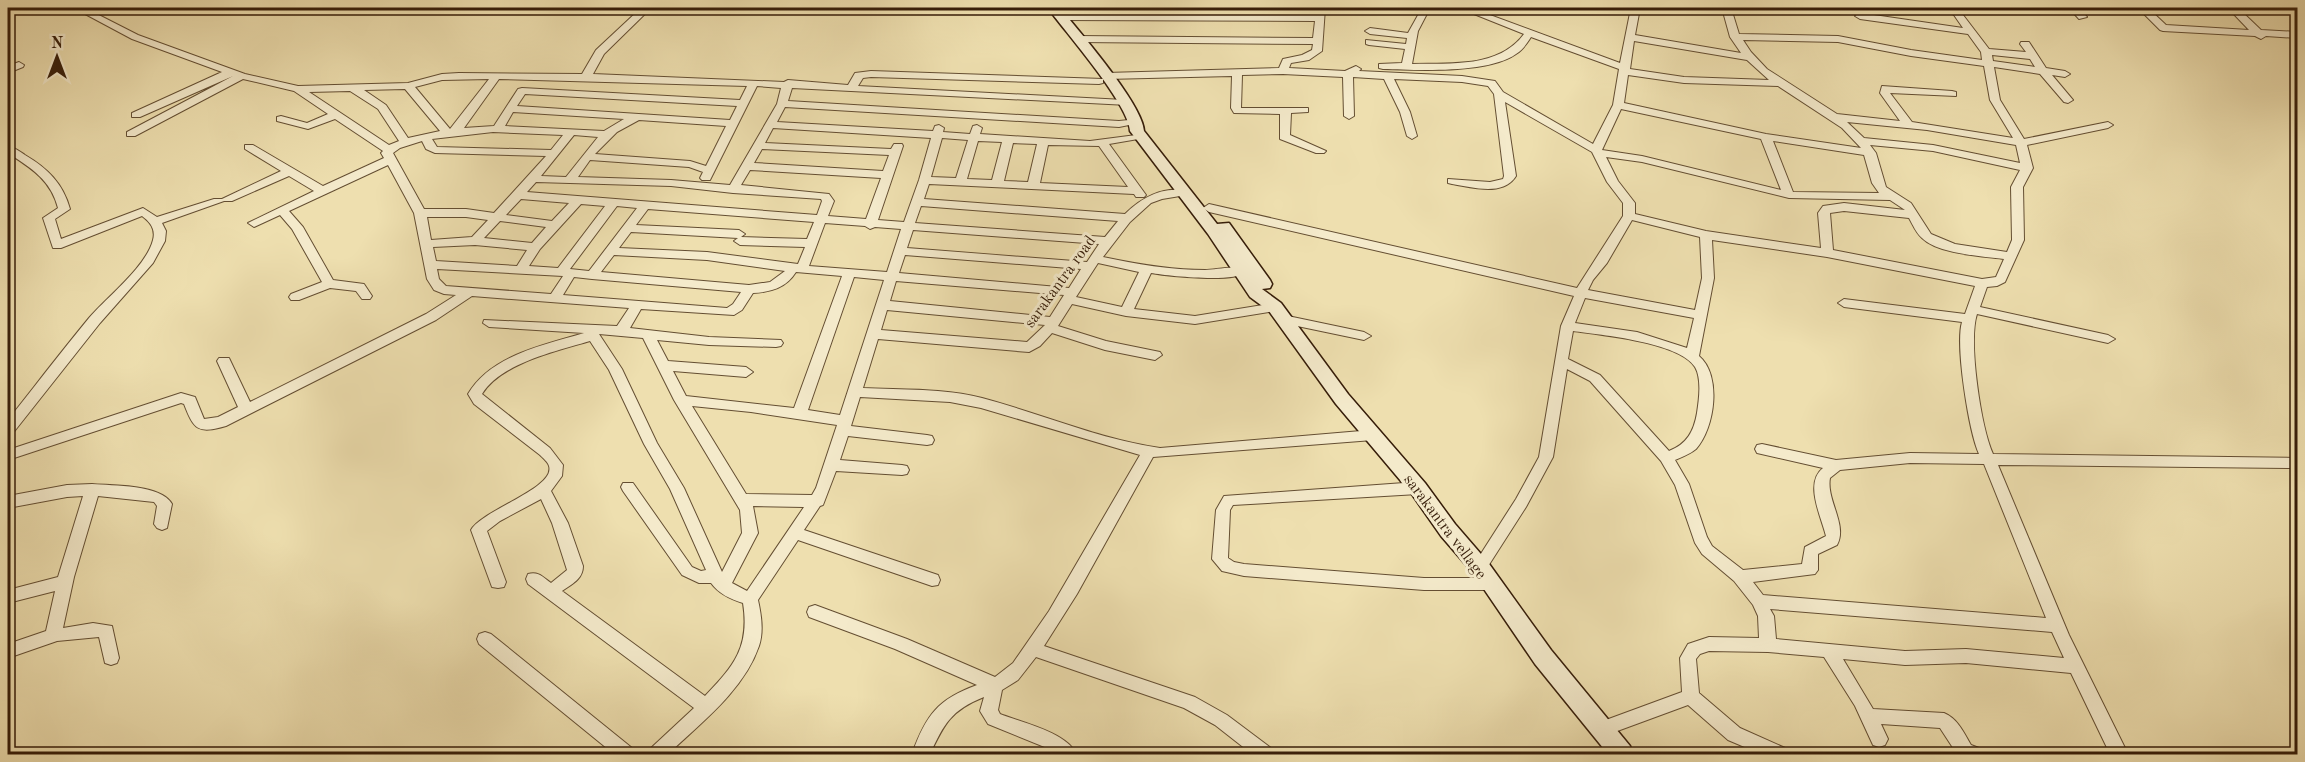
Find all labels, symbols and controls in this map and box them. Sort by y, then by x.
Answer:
north arrow [27,27,87,87]
text: N [51,36,64,52]
street label: sarakantra road [1022,233,1099,331]
street label: sarakantra vellage [1400,472,1489,582]

